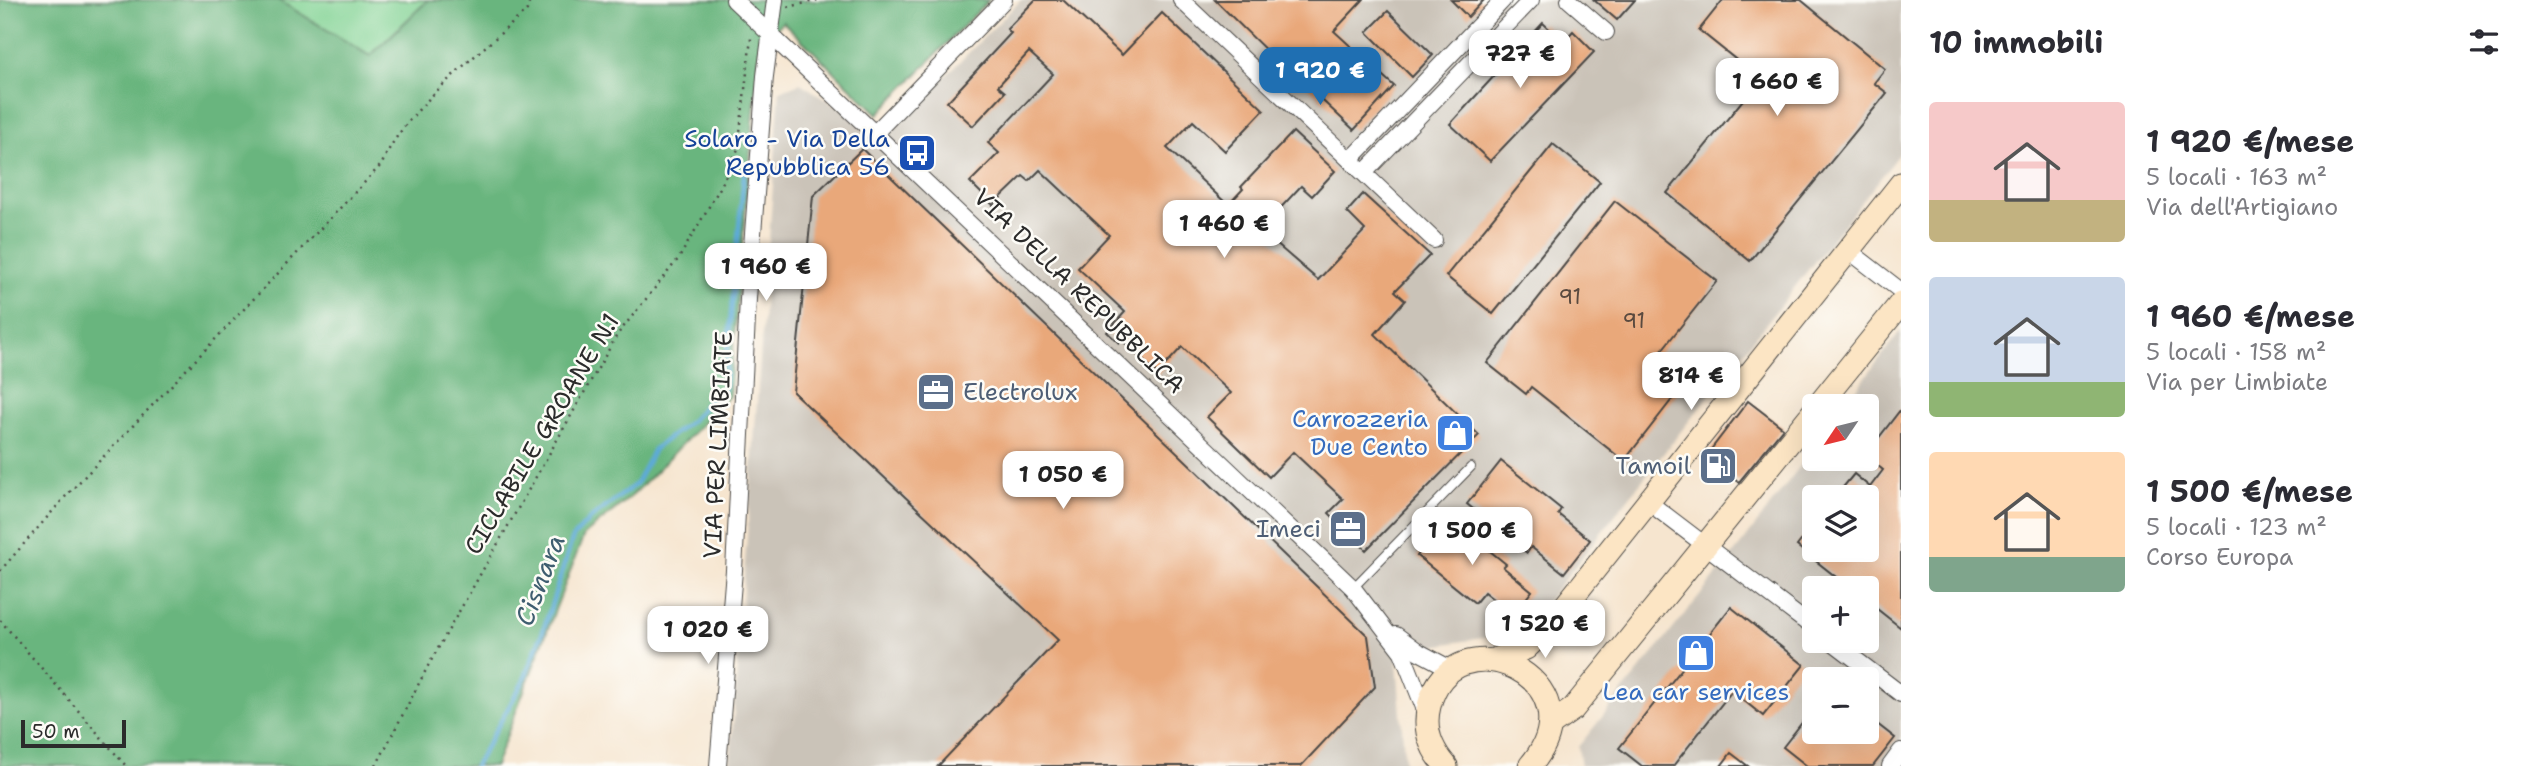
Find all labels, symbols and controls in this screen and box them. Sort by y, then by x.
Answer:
text: 10 immobili [1929,22,2103,63]
icon: filters [2465,23,2503,61]
pin: 727 € [1471,31,1569,90]
text: 727 € [1485,38,1555,68]
pin: 1 920 € [1255,48,1385,107]
text: 1 920 € [1275,55,1365,85]
pin: 1 660 € [1712,58,1842,118]
text: 1 660 € [1732,66,1822,96]
text: 1 920 €/mese [2146,121,2354,162]
place label: Solaro - Via Della Repubblica 56 [684,123,890,183]
icon: home [1985,130,2069,214]
bus stop icon: Solaro - Via Della Repubblica 56 [896,132,938,174]
text: 5 locali · 163 m² [2146,162,2327,192]
street label: VIA DELLA REPUBBLICA [966,181,1192,401]
text: Via dell'Artigiano [2146,192,2338,222]
pin: 1 460 € [1159,201,1289,260]
text: 1 460 € [1179,208,1269,238]
pin: 1 960 € [701,244,831,303]
text: 1 960 € [721,251,811,281]
house number: 91 [1559,283,1581,311]
text: 1 960 €/mese [2146,296,2355,337]
icon: home [1985,305,2069,389]
house number: 91 [1623,307,1645,335]
street label: CICLABILE GROANE N.1 [457,308,627,560]
street label: VIA PER LIMBIATE [696,331,740,559]
text: 5 locali · 158 m² [2146,337,2326,367]
pin: 814 € [1642,352,1740,412]
text: 814 € [1658,360,1724,390]
text: Via per Limbiate [2146,367,2328,397]
office icon: Electrolux [915,371,957,413]
place label: Electrolux [963,376,1078,408]
north arrow [1802,394,1880,471]
map controls [1802,394,1879,744]
place label: Carrozzeria Due Cento [1292,403,1428,463]
shop icon: Carrozzeria Due Cento [1434,412,1476,454]
fuel station icon: Tamoil [1697,445,1739,487]
place label: Tamoil [1615,450,1692,482]
pin: 1 050 € [998,452,1128,511]
text: 1 050 € [1019,459,1107,489]
text: 1 500 €/mese [2146,471,2353,512]
icon: home [1985,480,2069,564]
button: layers [1802,485,1879,562]
office icon: Imeci [1327,508,1369,550]
pin: 1 500 € [1407,508,1537,567]
text: 5 locali · 123 m² [2146,512,2327,542]
place label: Imeci [1256,513,1321,545]
text: 1 500 € [1428,515,1516,545]
water label: Cisnara [506,529,573,630]
text: Corso Europa [2146,542,2293,572]
button: + [1802,576,1879,653]
pin: 1 520 € [1480,600,1610,660]
pin: 1 020 € [643,606,773,666]
text: 1 520 € [1501,608,1589,638]
text: 1 020 € [663,614,753,644]
shop icon: Lea car services [1675,632,1717,674]
button: − [1802,667,1879,744]
place label: Lea car services [1603,676,1789,708]
scale bar [21,717,126,749]
text: 50 m [32,719,80,744]

